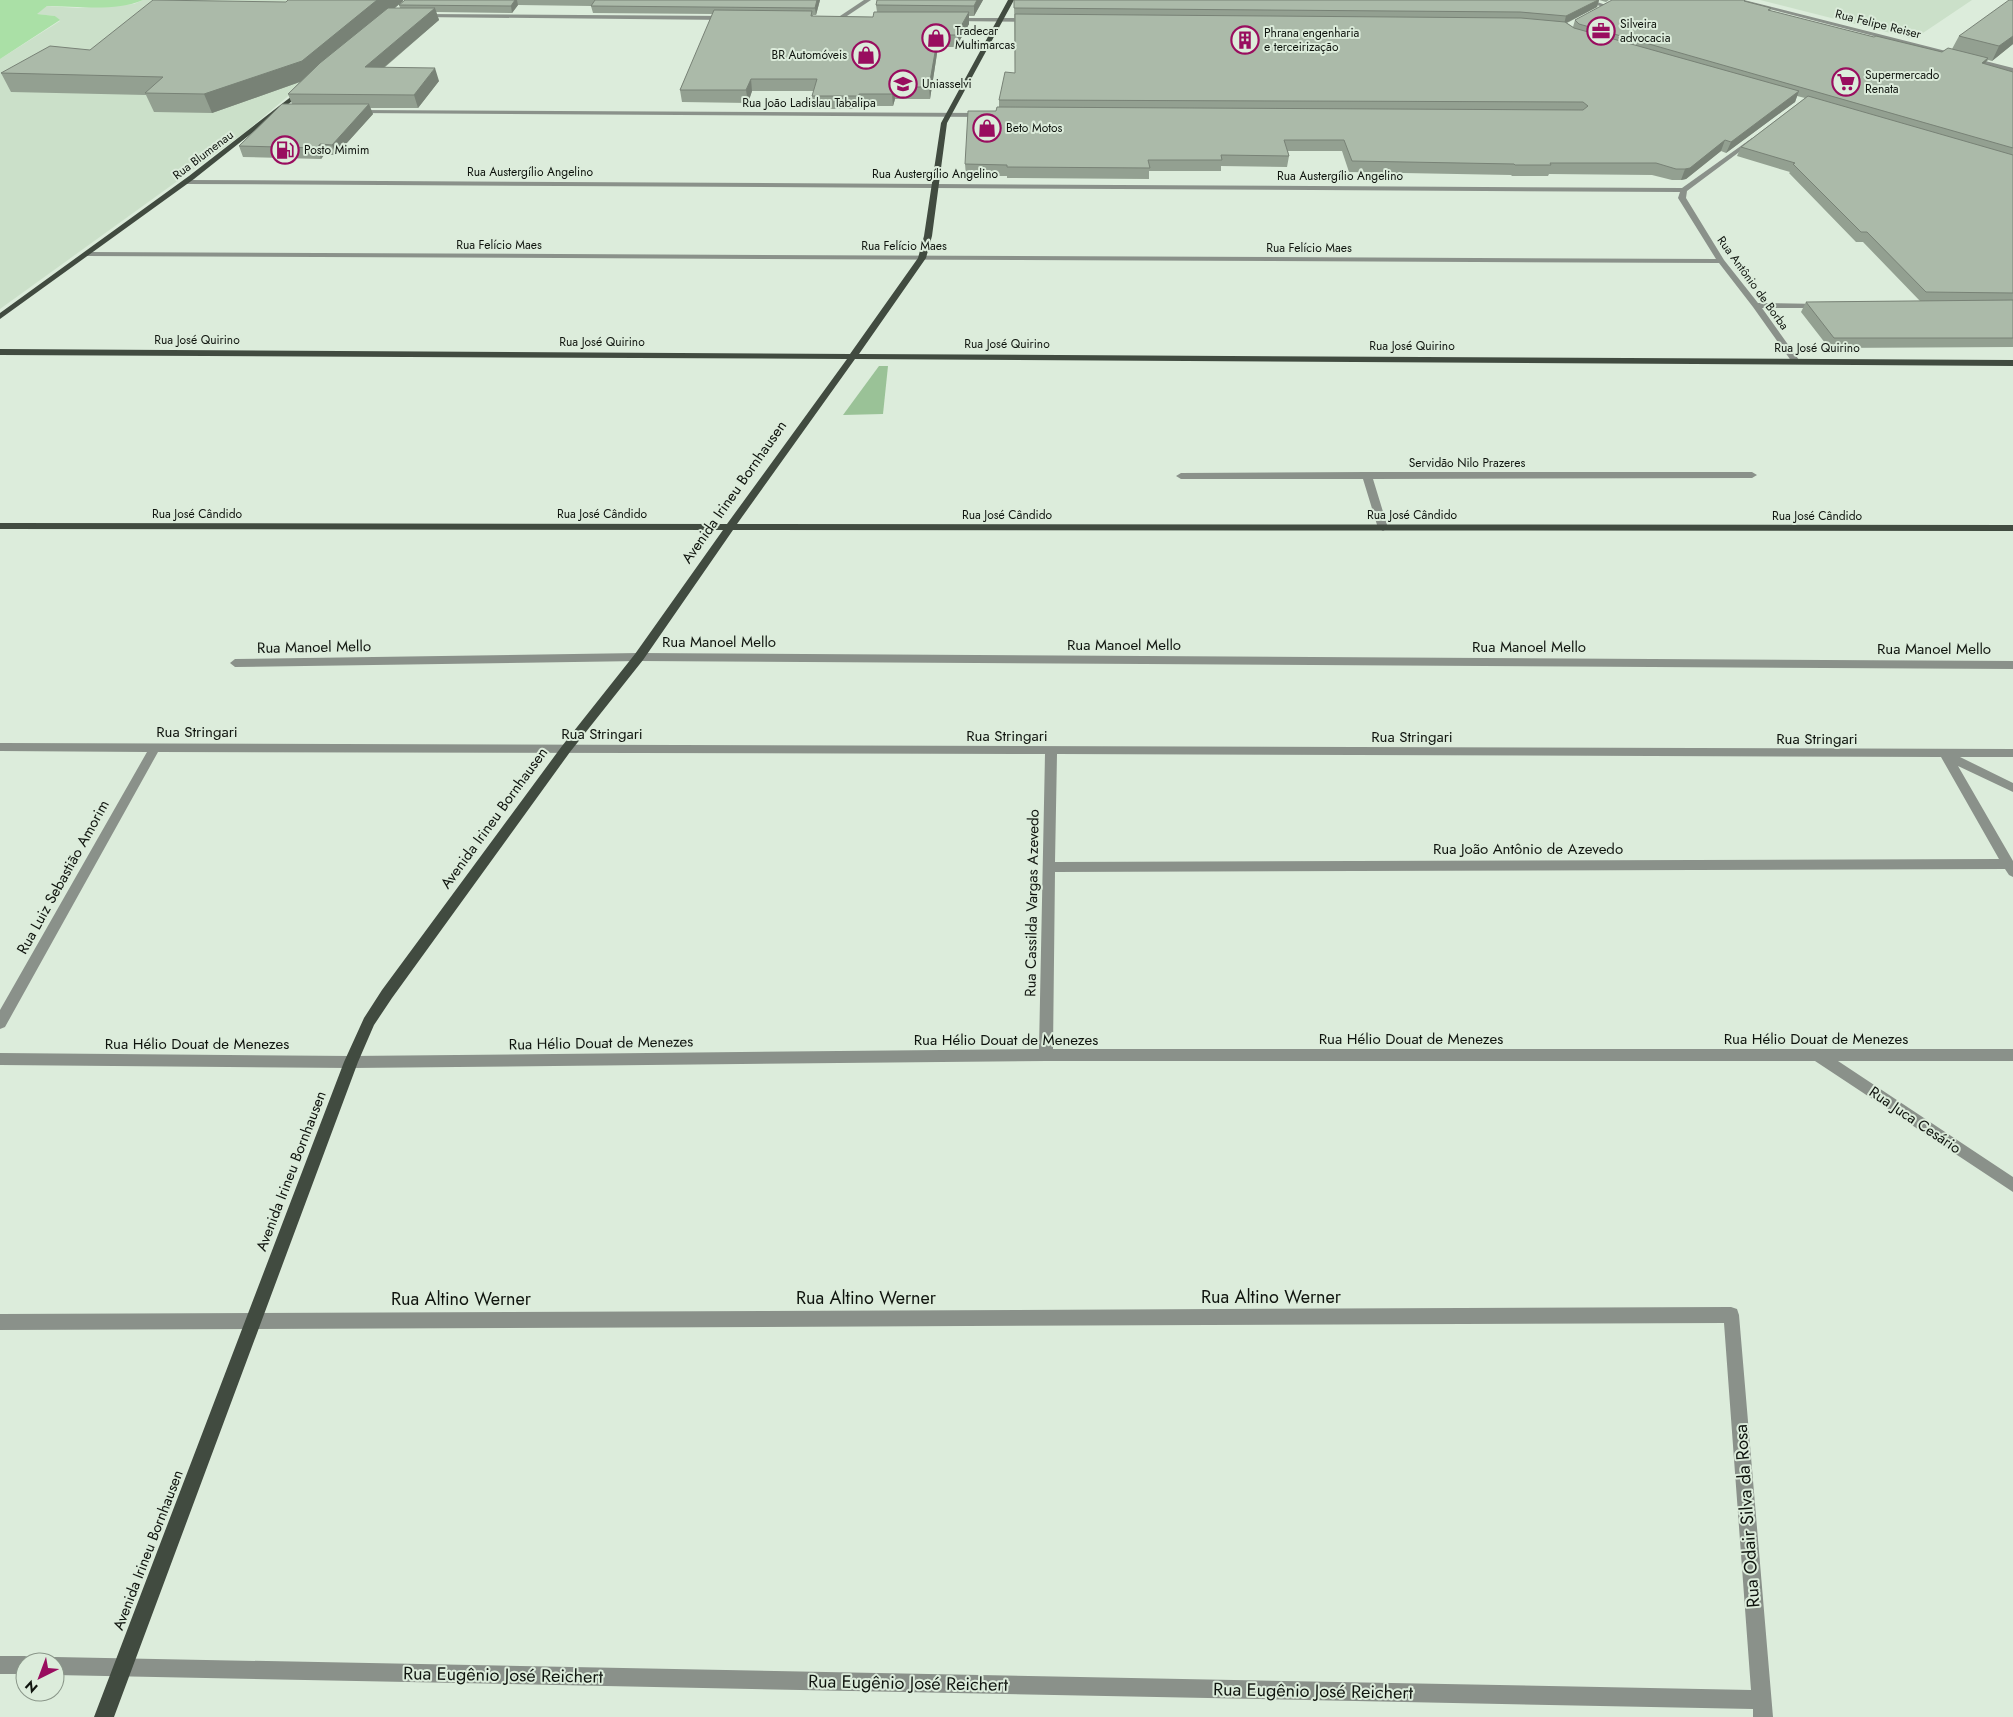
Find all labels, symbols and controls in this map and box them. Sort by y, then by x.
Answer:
street label: Rua Felipe Reiser [1833,5,1924,44]
place label: Silveira advocacia [1620,15,1671,47]
office icon: Silveira advocacia [1586,16,1616,46]
place label: Tradecar Multimarcas [955,22,1015,54]
shop icon: Tradecar Multimarcas [921,23,951,53]
place label: Phrana engenharia e terceirização [1264,24,1360,56]
building icon: Phrana engenharia e terceirização [1230,25,1260,55]
shop icon: BR Automóveis [851,40,881,70]
place label: BR Automóveis [772,46,847,64]
place label: Supermercado Renata [1865,66,1940,98]
supermarket icon: Supermercado Renata [1831,67,1861,97]
school or university icon: Uniasselvi [888,69,918,99]
place label: Uniasselvi [922,75,972,93]
street label: Rua João Ladislau Tabalipa [742,94,876,112]
shop icon: Beto Motos [972,113,1002,143]
place label: Beto Motos [1006,119,1063,137]
street label: Rua Blumenau [169,126,237,184]
fuel station icon: Posto Mimim [270,135,300,165]
place label: Posto Mimim [304,141,369,159]
street label: Rua Austergílio Angelino [467,163,594,181]
street label: Rua Austergílio Angelino [872,165,999,183]
street label: Rua Austergílio Angelino [1277,167,1404,185]
street label: Rua Antônio de Borba [1713,232,1793,334]
street label: Rua Felício Maes [456,236,542,254]
street label: Rua Felício Maes [861,237,947,255]
street label: Rua Felício Maes [1266,239,1352,257]
street label: Rua José Quirino [154,331,240,349]
street label: Rua José Quirino [559,333,645,351]
street label: Rua José Quirino [964,335,1050,353]
street label: Rua José Quirino [1369,337,1455,355]
street label: Rua José Quirino [1774,339,1860,357]
street label: Avenida Irineu Bornhausen [676,416,792,568]
street label: Servidão Nilo Prazeres [1409,454,1525,472]
street label: Rua José Cândido [152,505,243,523]
street label: Rua José Cândido [557,505,648,523]
street label: Rua José Cândido [962,506,1053,524]
street label: Rua José Cândido [1367,506,1458,524]
street label: Rua José Cândido [1772,507,1863,525]
street label: Rua Manoel Mello [662,631,776,653]
street label: Rua Manoel Mello [1067,634,1181,656]
street label: Rua Manoel Mello [257,635,371,659]
street label: Rua Manoel Mello [1472,636,1586,658]
street label: Rua Manoel Mello [1877,638,1991,660]
street label: Rua Stringari [156,721,238,743]
street label: Rua Stringari [561,723,643,745]
street label: Rua Stringari [966,725,1048,747]
street label: Rua Stringari [1371,726,1453,748]
street label: Rua Stringari [1776,728,1858,750]
street label: Avenida Irineu Bornhausen [435,743,553,893]
street label: Rua Luiz Sebastião Amorim [11,796,115,958]
street label: Rua Cassilda Vargas Azevedo [1019,809,1045,997]
street label: Rua João Antônio de Azevedo [1433,838,1623,860]
street label: Rua Hélio Douat de Menezes [1319,1028,1503,1050]
street label: Rua Hélio Douat de Menezes [1724,1028,1908,1050]
street label: Rua Hélio Douat de Menezes [914,1029,1098,1051]
street label: Rua Hélio Douat de Menezes [509,1030,693,1056]
street label: Rua Hélio Douat de Menezes [105,1033,289,1055]
street label: Rua Juca Cesário [1865,1081,1965,1159]
street label: Avenida Irineu Bornhausen [250,1088,332,1254]
street label: Rua Altino Werner [1201,1284,1342,1310]
street label: Rua Altino Werner [796,1285,937,1311]
street label: Rua Altino Werner [391,1286,532,1312]
street label: Rua Odair Silva da Rosa [1728,1423,1766,1609]
street label: Avenida Irineu Bornhausen [107,1467,189,1633]
north arrow [15,1652,65,1702]
street label: Rua Eugênio José Reichert [403,1660,604,1690]
street label: Rua Eugênio José Reichert [808,1668,1009,1698]
text: N [20,1676,42,1698]
street label: Rua Eugênio José Reichert [1213,1676,1414,1706]

